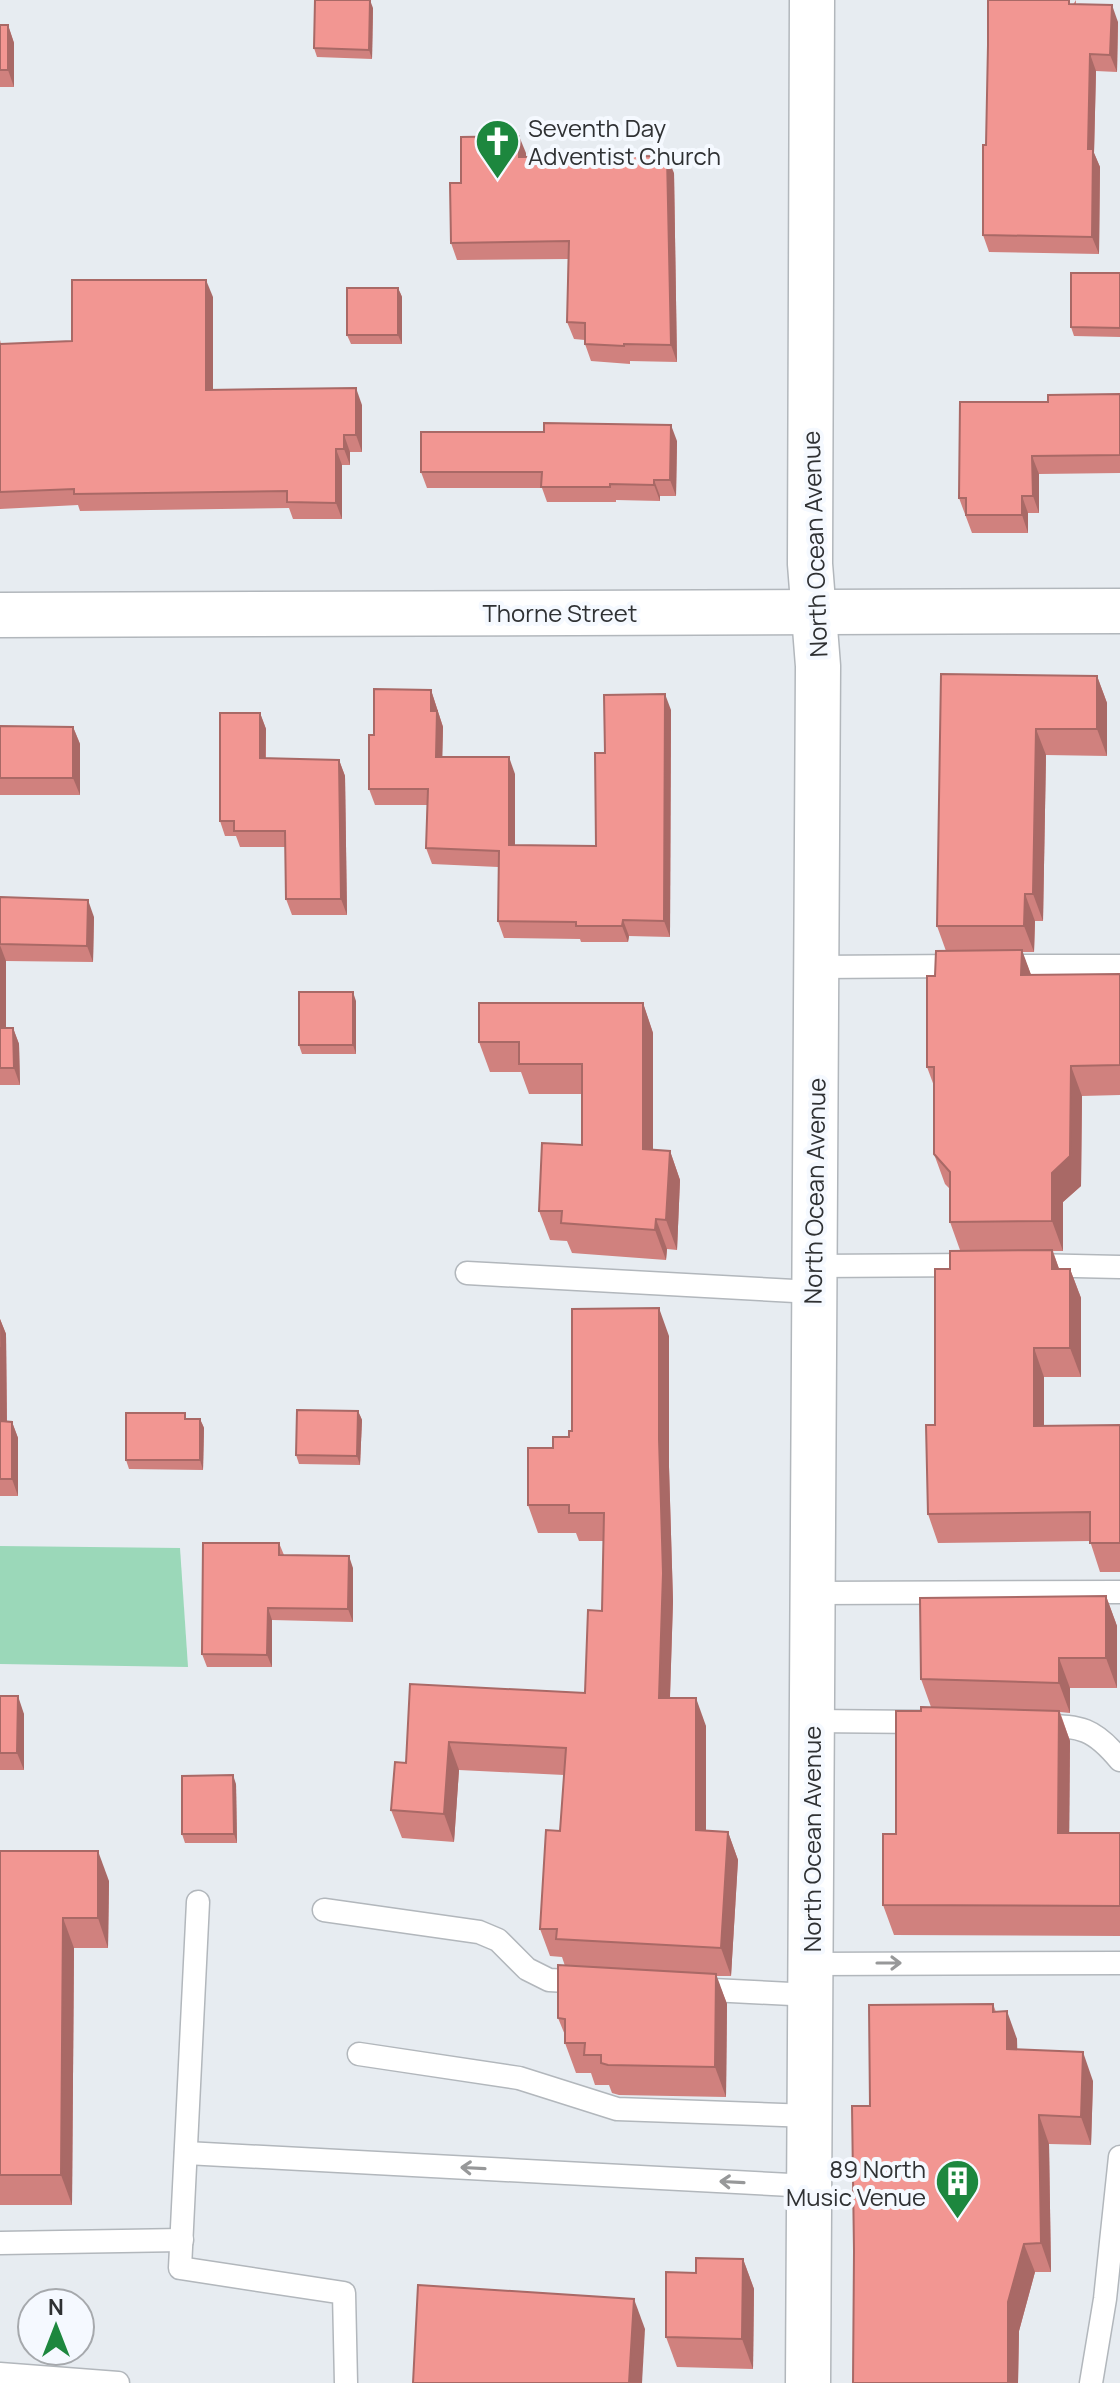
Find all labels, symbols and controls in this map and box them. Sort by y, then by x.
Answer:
place label: Seventh Day Adventist Church [528,111,721,172]
church icon: Seventh Day Adventist Church [473,117,521,180]
street label: North Ocean Avenue [794,430,834,658]
street label: Thorne Street [483,596,637,629]
street label: North Ocean Avenue [796,1077,832,1305]
street label: North Ocean Avenue [795,1726,828,1952]
one-way arrow [875,1955,902,1971]
place label: 89 North Music Venue [786,2152,926,2213]
building icon: 89 North Music Venue [933,2158,981,2221]
one-way arrow [460,2160,487,2175]
one-way arrow [719,2174,746,2189]
north arrow [16,2287,96,2367]
text: N [48,2292,64,2322]

